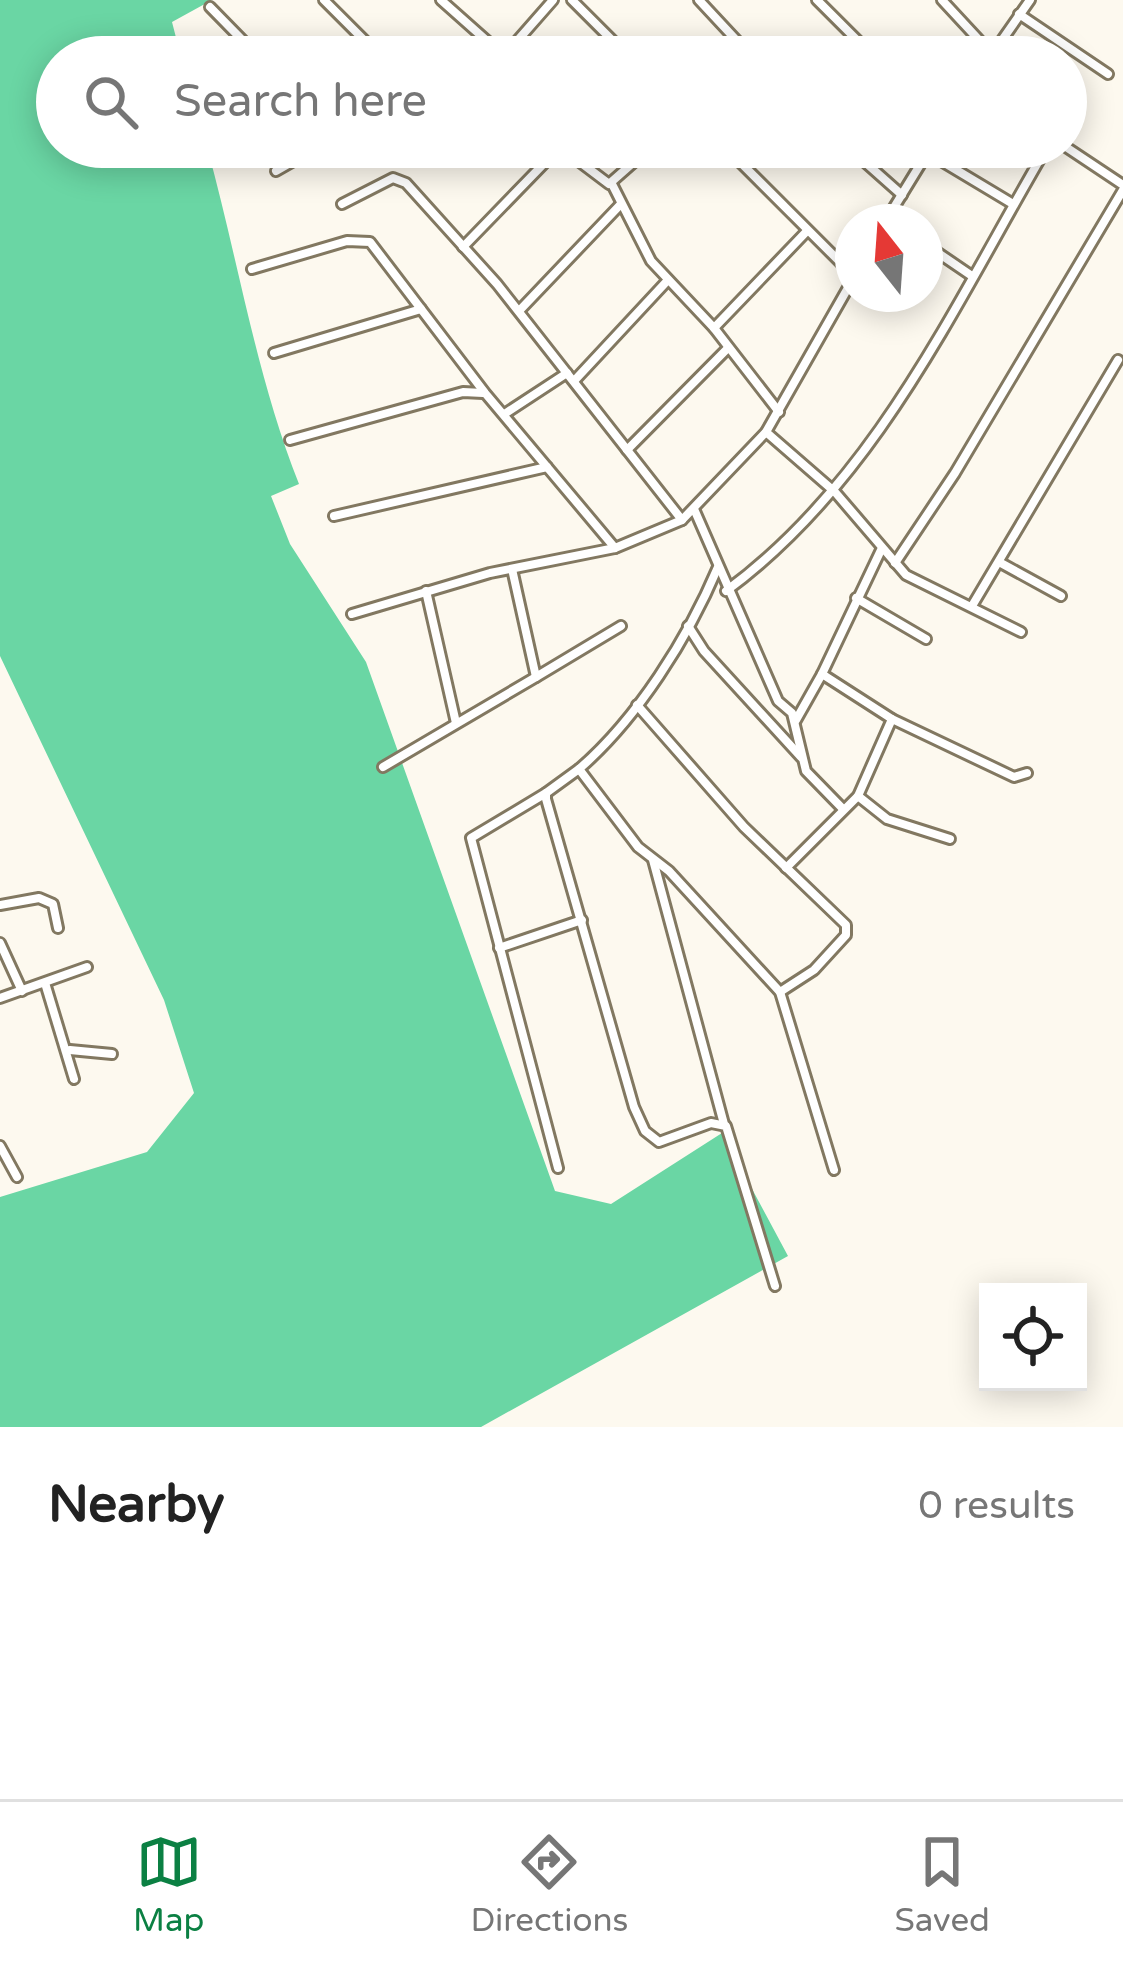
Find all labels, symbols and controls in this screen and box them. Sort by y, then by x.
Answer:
search box [36,36,1087,168]
icon: search [78,69,144,135]
text: Search here [174,75,427,129]
north arrow [835,204,943,312]
map controls [979,1283,1087,1391]
button: locate [979,1283,1087,1391]
text: Nearby [48,1474,225,1536]
text: 0 results [918,1482,1075,1529]
tab: Map [133,1829,204,1940]
tab: Directions [470,1829,628,1940]
tab: Saved [895,1829,990,1940]

